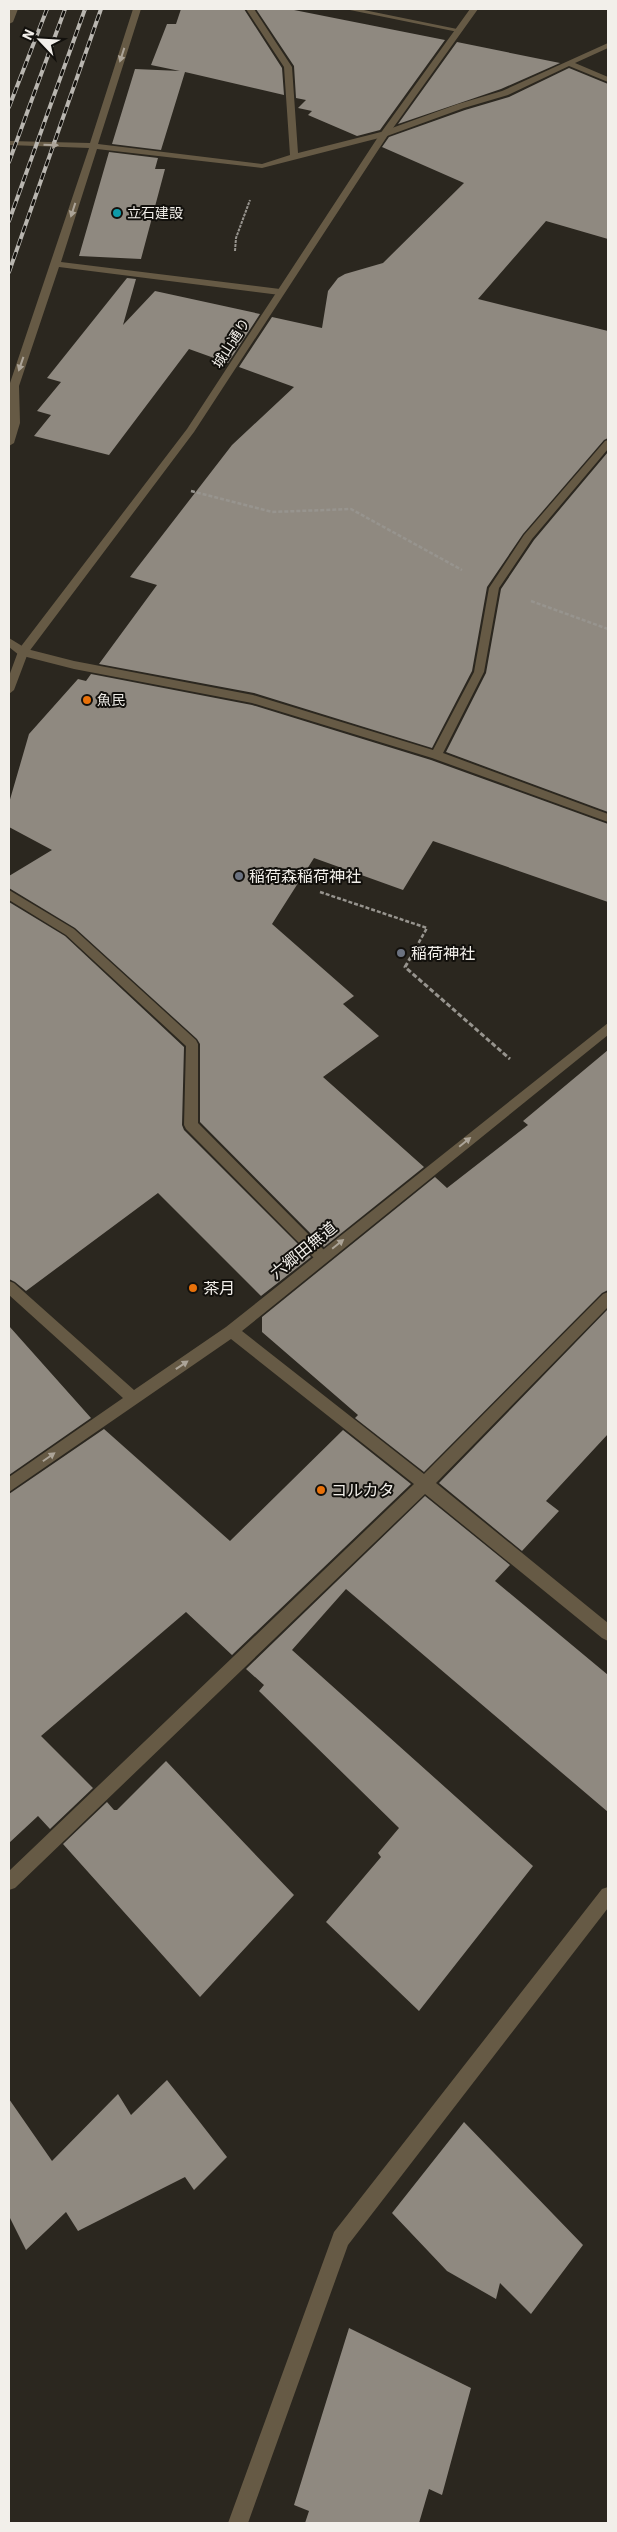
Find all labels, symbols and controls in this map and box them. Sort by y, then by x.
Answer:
north arrow [15,15,65,65]
text: N [18,26,39,43]
one-way arrow [118,48,126,63]
one-way arrow [43,141,59,149]
one-way arrow [69,203,77,218]
place label: 立石建設 [127,204,183,222]
marker: 立石建設 [111,207,123,219]
street label: 城山通り [208,315,254,371]
one-way arrow [17,357,25,372]
place label: 魚民 [97,691,125,709]
marker: 魚民 [81,694,93,706]
place label: 稲荷森稲荷神社 [249,866,361,886]
marker: 稲荷森稲荷神社 [233,870,245,882]
place label: 稲荷神社 [411,943,475,963]
marker: 稲荷神社 [395,947,407,959]
one-way arrow [458,1137,471,1148]
street label: 六郷田無道 [266,1217,340,1283]
one-way arrow [331,1238,344,1249]
place label: 茶月 [203,1278,235,1298]
marker: 茶月 [187,1282,199,1294]
one-way arrow [175,1360,189,1369]
one-way arrow [42,1452,55,1462]
place label: コルカタ [331,1480,395,1500]
marker: コルカタ [315,1484,327,1496]

